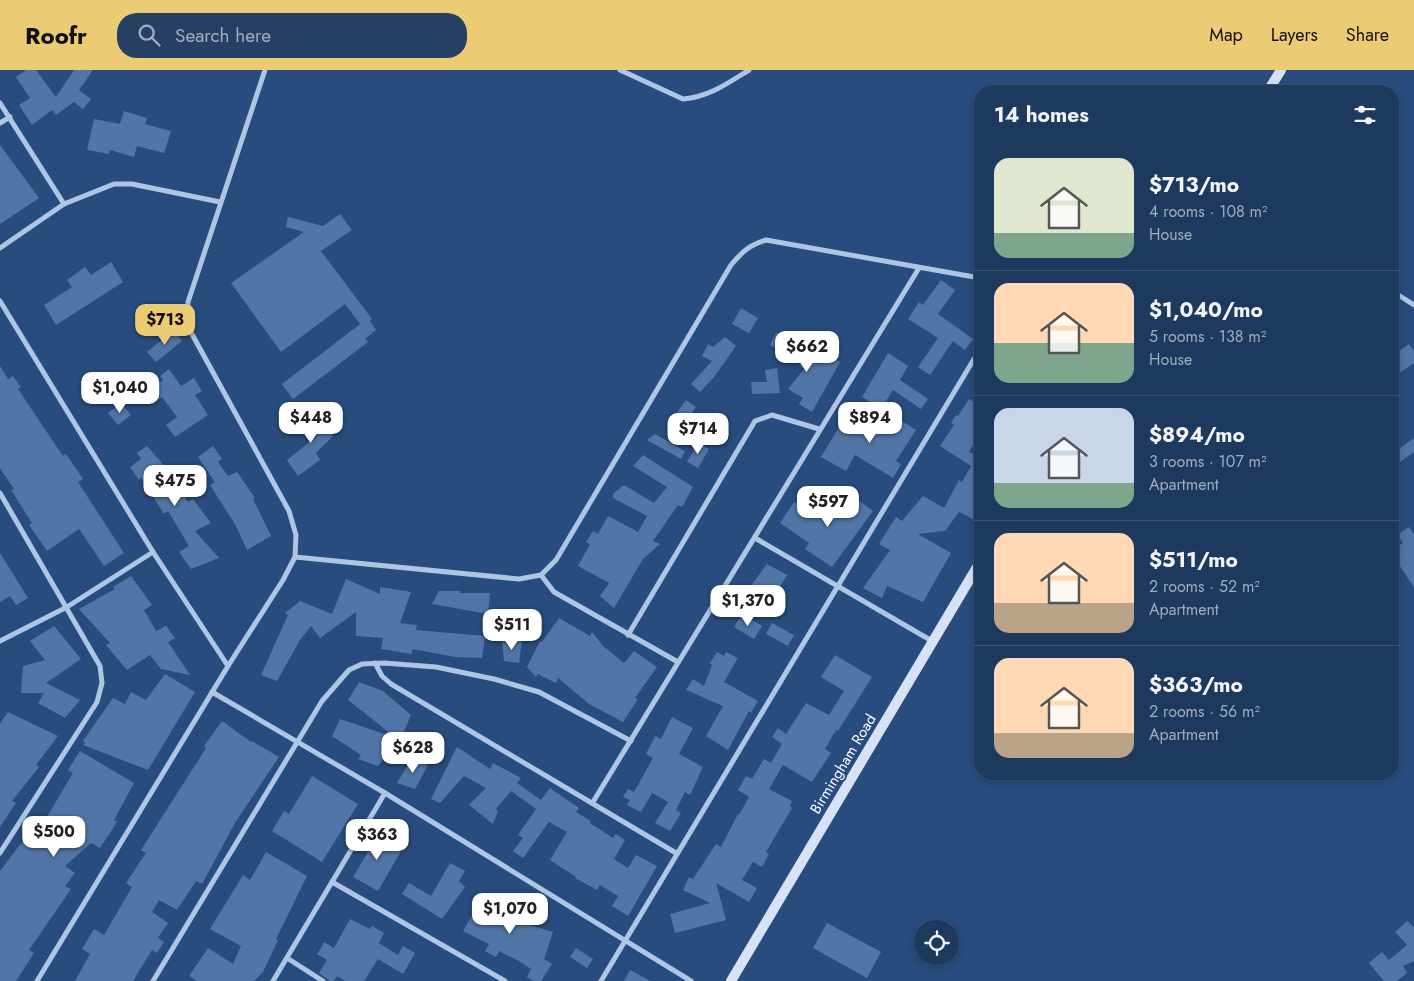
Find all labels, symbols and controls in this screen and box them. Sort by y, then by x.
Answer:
search box [117,13,467,58]
text: Roofr [25,18,87,53]
icon: search [135,21,163,49]
text: Search here [175,22,271,49]
text: Map [1209,22,1243,48]
text: Layers [1271,22,1318,48]
text: Share [1346,22,1389,48]
text: 14 homes [994,100,1089,130]
icon: filters [1351,101,1379,129]
text: $713/mo [1149,170,1239,200]
icon: home [1034,178,1094,238]
text: 4 rooms · 108 m² [1149,200,1268,223]
text: House [1149,223,1192,246]
text: $1,040/mo [1149,295,1263,325]
icon: home [1034,303,1094,363]
pin: $713 [135,304,195,346]
text: $713 [146,308,184,331]
text: 5 rooms · 138 m² [1149,325,1266,348]
pin: $662 [777,330,837,373]
text: $662 [786,335,828,358]
text: House [1149,348,1192,371]
pin: $1,040 [79,372,161,414]
text: $1,040 [92,376,148,399]
pin: $448 [281,402,341,444]
pin: $894 [840,402,900,444]
text: $448 [290,406,332,429]
text: $894 [849,406,891,429]
pin: $714 [668,412,728,455]
text: $714 [679,417,717,440]
text: $894/mo [1149,420,1245,450]
icon: home [1034,428,1094,488]
text: 3 rooms · 107 m² [1149,450,1267,473]
pin: $475 [145,464,205,507]
text: $475 [154,469,196,492]
text: Apartment [1149,473,1219,496]
pin: $597 [798,486,858,528]
text: $597 [808,490,848,513]
text: $511/mo [1149,545,1238,575]
icon: home [1034,553,1094,613]
text: 2 rooms · 52 m² [1149,575,1260,598]
pin: $1,370 [707,584,789,627]
text: $1,370 [721,589,775,612]
text: Apartment [1149,598,1219,621]
pin: $511 [482,608,542,651]
text: $511 [494,613,530,636]
text: $363/mo [1149,670,1243,700]
icon: home [1034,678,1094,738]
text: 2 rooms · 56 m² [1149,700,1260,723]
street label: Birmingham Road [804,710,882,818]
text: Apartment [1149,723,1219,746]
pin: $628 [383,732,443,774]
text: $628 [392,736,434,759]
pin: $500 [24,816,84,858]
pin: $363 [347,818,407,861]
text: $500 [33,820,75,843]
text: $363 [357,823,397,846]
pin: $1,070 [469,892,551,935]
text: $1,070 [483,897,537,920]
map controls [914,920,959,965]
button: locate [914,920,959,965]

